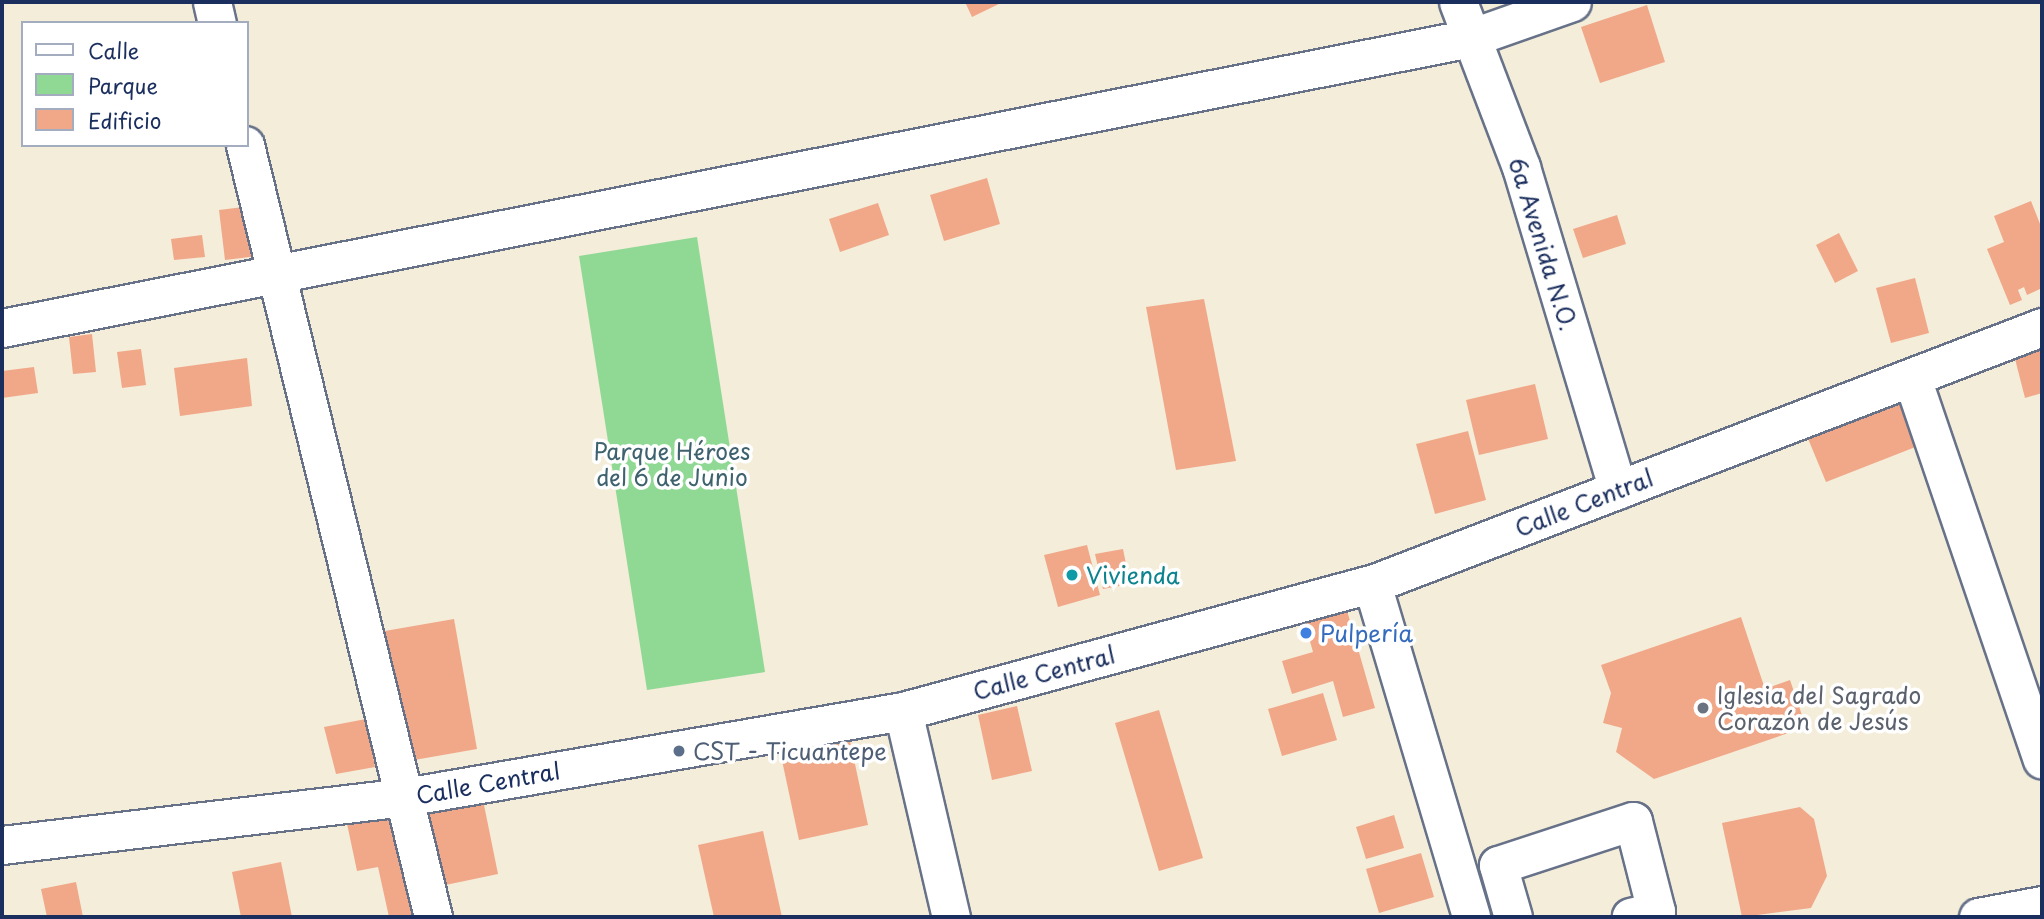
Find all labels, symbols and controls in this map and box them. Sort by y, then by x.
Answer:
legend [21,21,248,147]
text: Calle [88,34,139,66]
text: Parque [88,69,158,101]
text: Edificio [88,104,161,136]
street label: 6a Avenida N.O. [1503,153,1583,335]
park label: Parque Héroes del 6 de Junio [592,437,752,491]
street label: Calle Central [1511,464,1657,542]
place label: Vivienda [1086,561,1180,589]
marker: Vivienda [1064,567,1080,583]
place label: Pulpería [1320,619,1413,647]
marker: Pulpería [1298,625,1314,641]
street label: Calle Central [970,641,1118,705]
place label: Iglesia del Sagrado Corazón de Jesús [1717,681,1921,735]
marker: Iglesia del Sagrado Corazón de Jesús [1695,700,1711,716]
place label: CST - Ticuantepe [693,737,887,765]
marker: CST - Ticuantepe [671,743,687,759]
street label: Calle Central [413,757,563,809]

